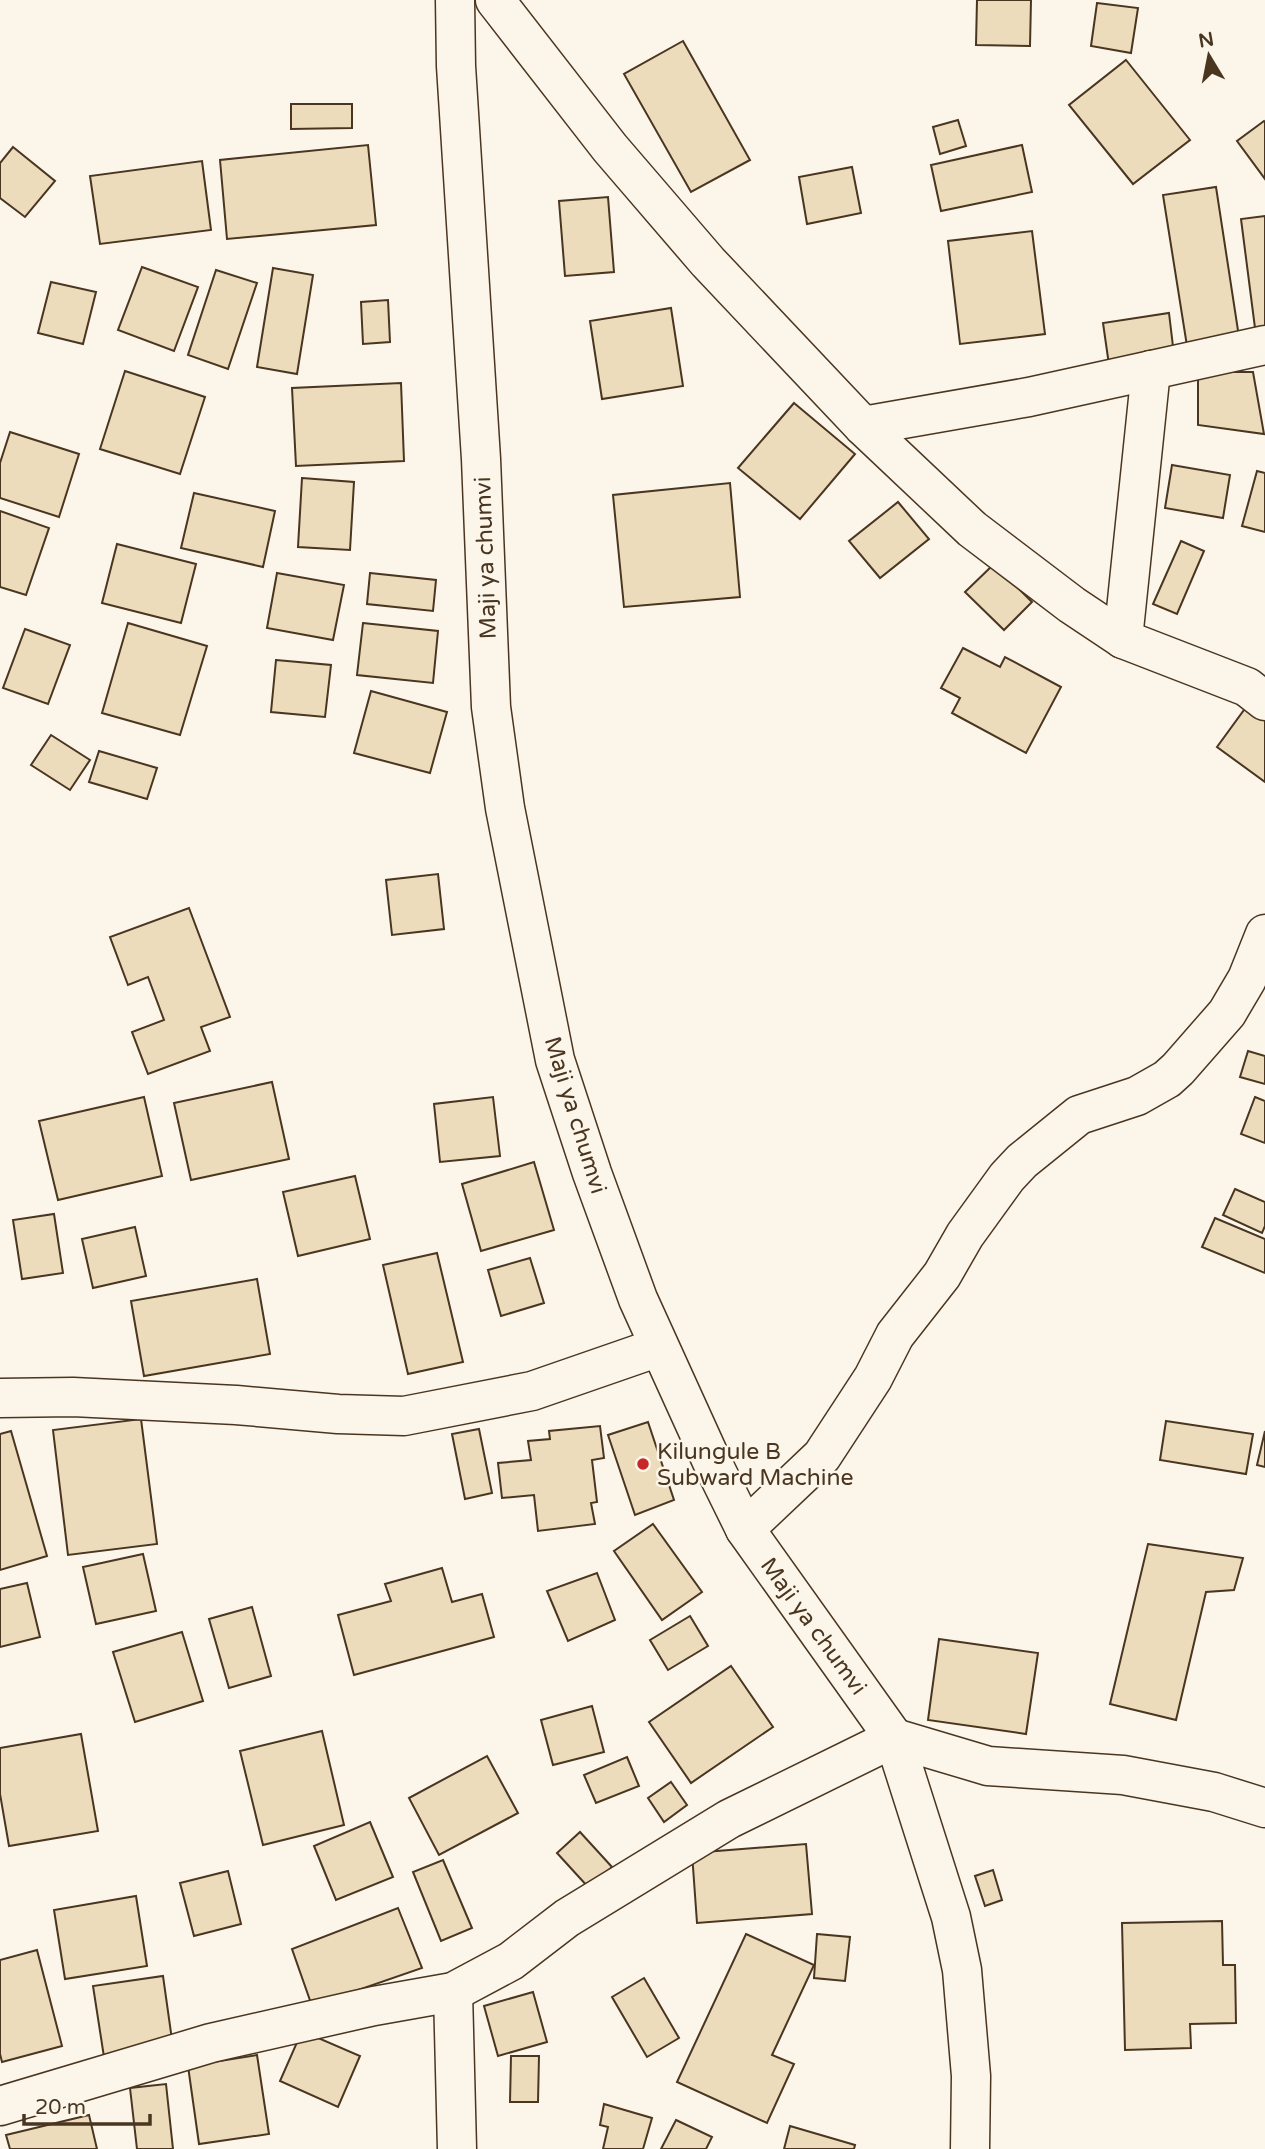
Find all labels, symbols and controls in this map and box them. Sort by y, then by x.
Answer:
north arrow [1174,21,1244,91]
text: N [1197,28,1216,52]
street label: Maji ya chumvi [469,476,503,640]
street label: Maji ya chumvi [538,1033,612,1197]
place label: Kilungule B Subward Machine [657,1438,853,1492]
marker: Kilungule B Subward Machine [635,1456,651,1472]
street label: Maji ya chumvi [754,1552,872,1701]
scale bar [24,2082,150,2126]
text: 20 m [35,2095,86,2120]

